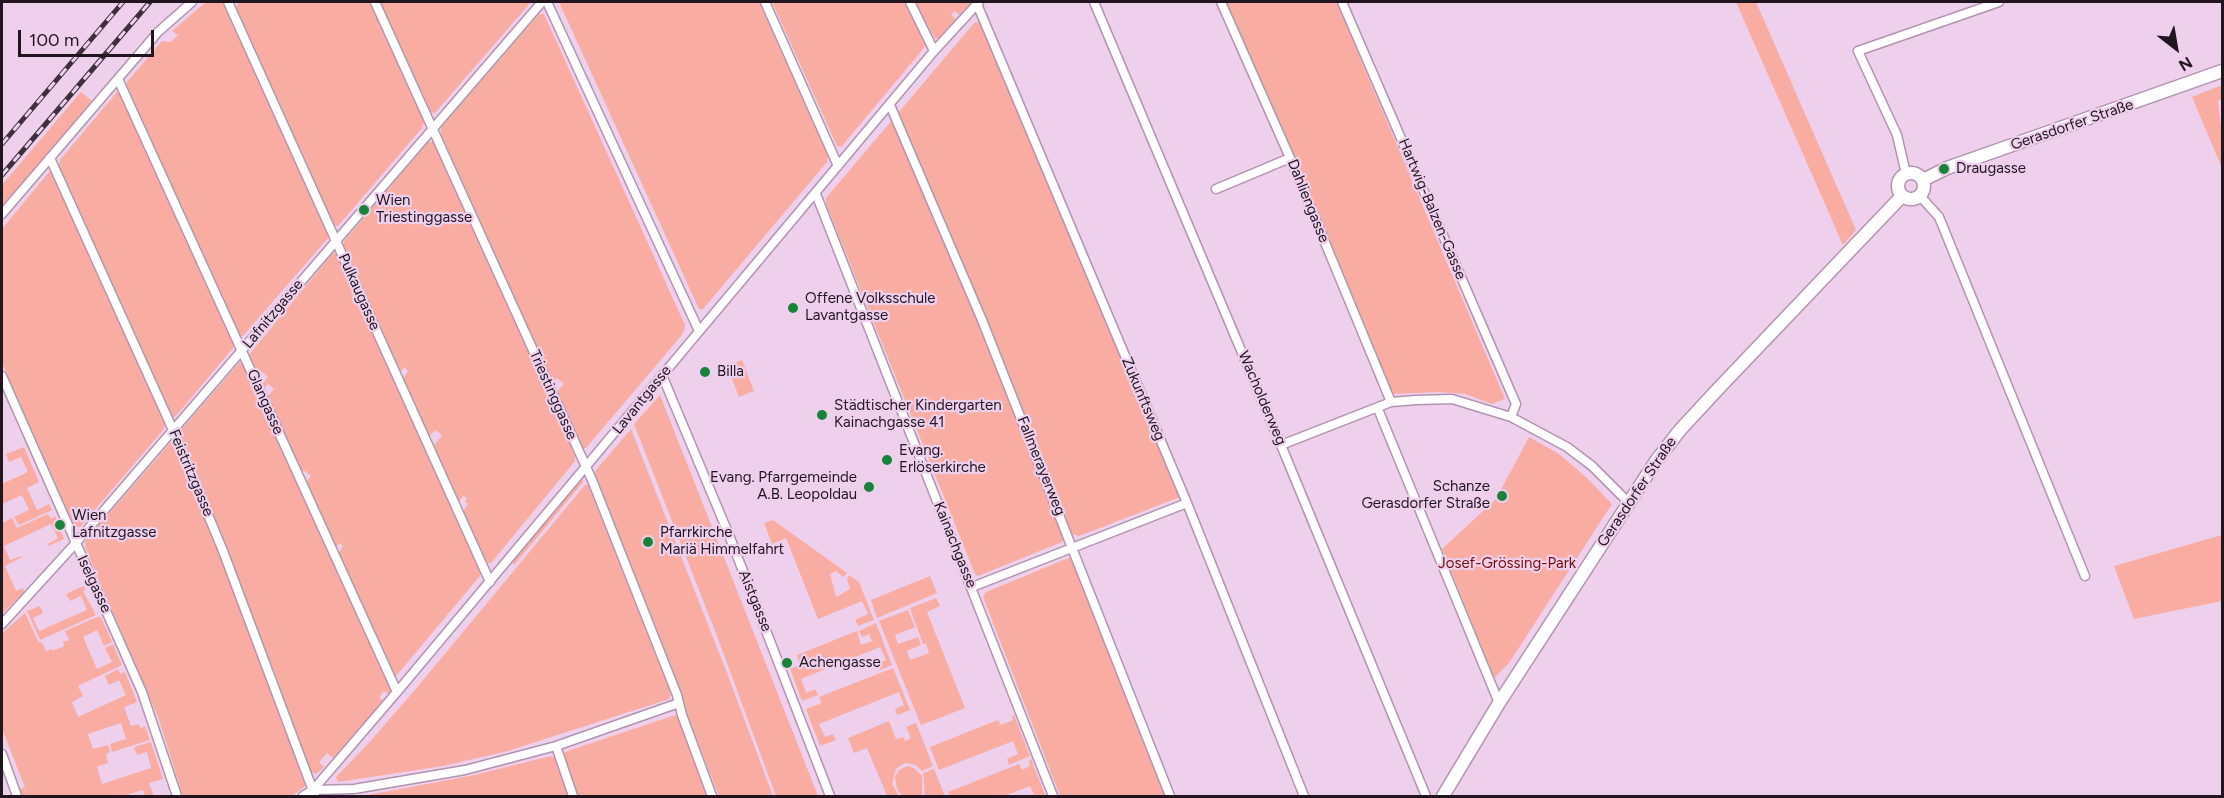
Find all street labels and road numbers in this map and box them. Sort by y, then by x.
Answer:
street label: Gerasdorfer Straße [2008,96,2136,154]
street label: Hartwig-Balzen-Gasse [1394,136,1470,282]
street label: Dahliengasse [1283,157,1333,245]
street label: Pulkaugasse [334,251,384,333]
street label: Lafnitzgasse [239,276,307,352]
street label: Triestinggasse [525,347,581,443]
street label: Wacholderweg [1234,348,1290,448]
street label: Zukunftsweg [1117,355,1169,443]
street label: Lavantgasse [609,362,675,438]
street label: Glangasse [243,367,287,437]
street label: Fallmerayerweg [1013,414,1069,518]
street label: Feistritzgasse [165,427,217,519]
street label: Gerasdorfer Straße [1594,434,1680,550]
street label: Kainachgasse [930,499,980,591]
street label: Iselgasse [73,552,115,616]
street label: Aistgasse [735,568,775,634]

